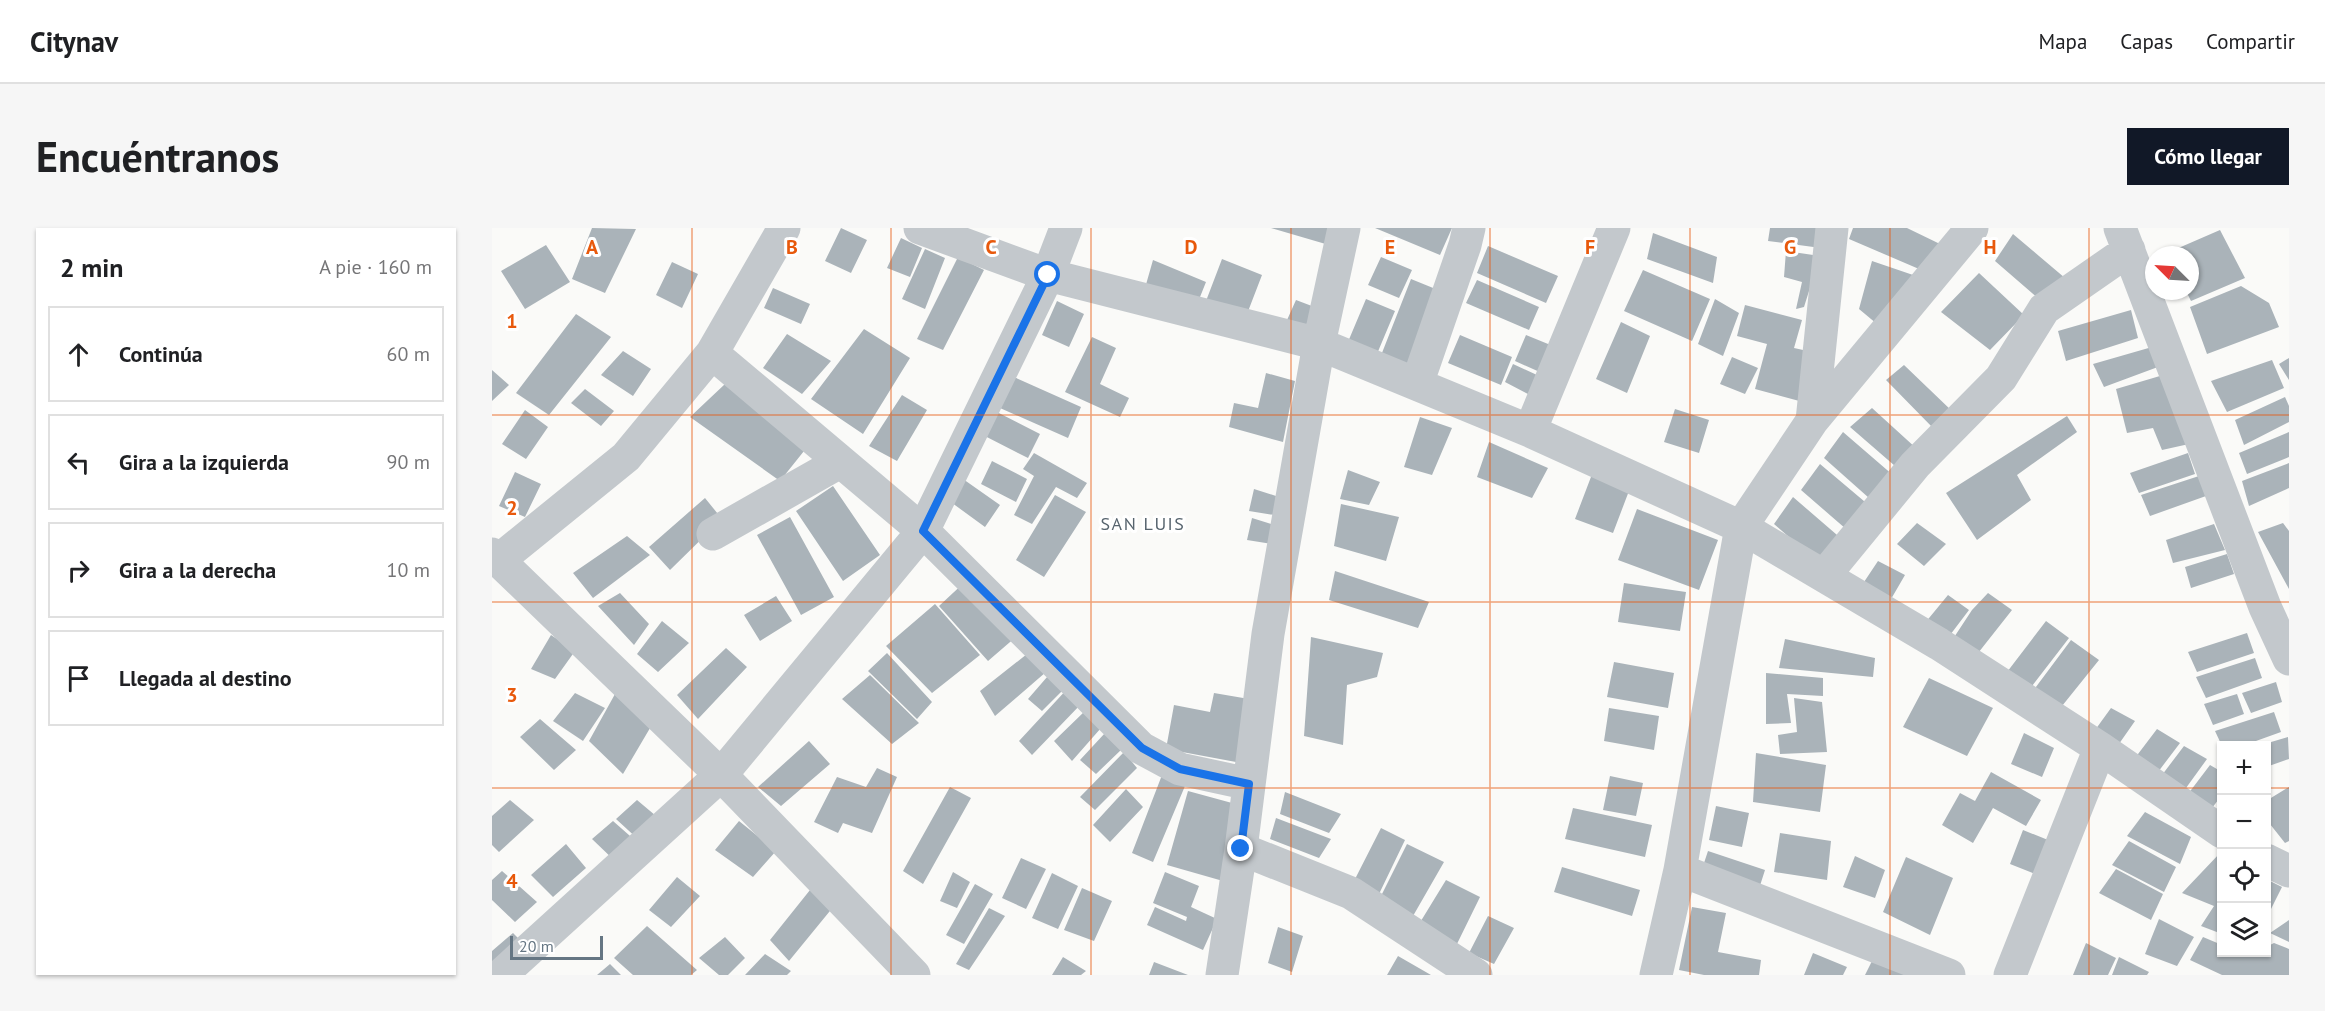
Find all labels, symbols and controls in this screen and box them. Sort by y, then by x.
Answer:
text: Citynav [30,23,118,60]
text: Mapa [2039,28,2087,55]
text: Capas [2120,28,2173,55]
text: Compartir [2206,28,2295,55]
button: Cómo llegar [2127,128,2289,185]
text: Encuéntranos [36,129,279,184]
text: A [586,234,599,260]
text: B [786,234,798,260]
text: C [985,234,997,260]
text: D [1185,234,1198,260]
text: E [1385,234,1395,260]
text: F [1585,234,1595,260]
text: G [1784,234,1796,260]
text: H [1983,234,1997,260]
north arrow [2145,246,2199,300]
text: 2 min [60,251,123,284]
text: A pie · 160 m [319,254,432,280]
route start [1034,261,1060,287]
text: 1 [506,308,518,334]
icon: ahead [62,338,95,371]
text: Continúa [119,340,203,368]
text: 60 m [387,341,430,367]
icon: left [62,446,95,479]
text: Gira a la izquierda [119,448,289,476]
text: 90 m [387,449,430,475]
text: 2 [506,495,518,521]
district label: SAN LUIS [1101,512,1185,535]
icon: right [62,554,95,587]
text: Gira a la derecha [119,556,276,584]
text: 10 m [387,557,430,583]
icon: arrive [62,662,95,695]
text: Llegada al destino [119,664,292,692]
text: 3 [506,682,518,708]
map controls [2217,741,2271,957]
button: + [2217,741,2271,795]
button: − [2217,795,2271,849]
route end [1227,835,1253,861]
button: locate [2217,849,2271,903]
text: 4 [506,868,518,894]
button: layers [2217,903,2271,957]
scale bar [510,933,603,960]
text: 20 m [519,936,554,956]

